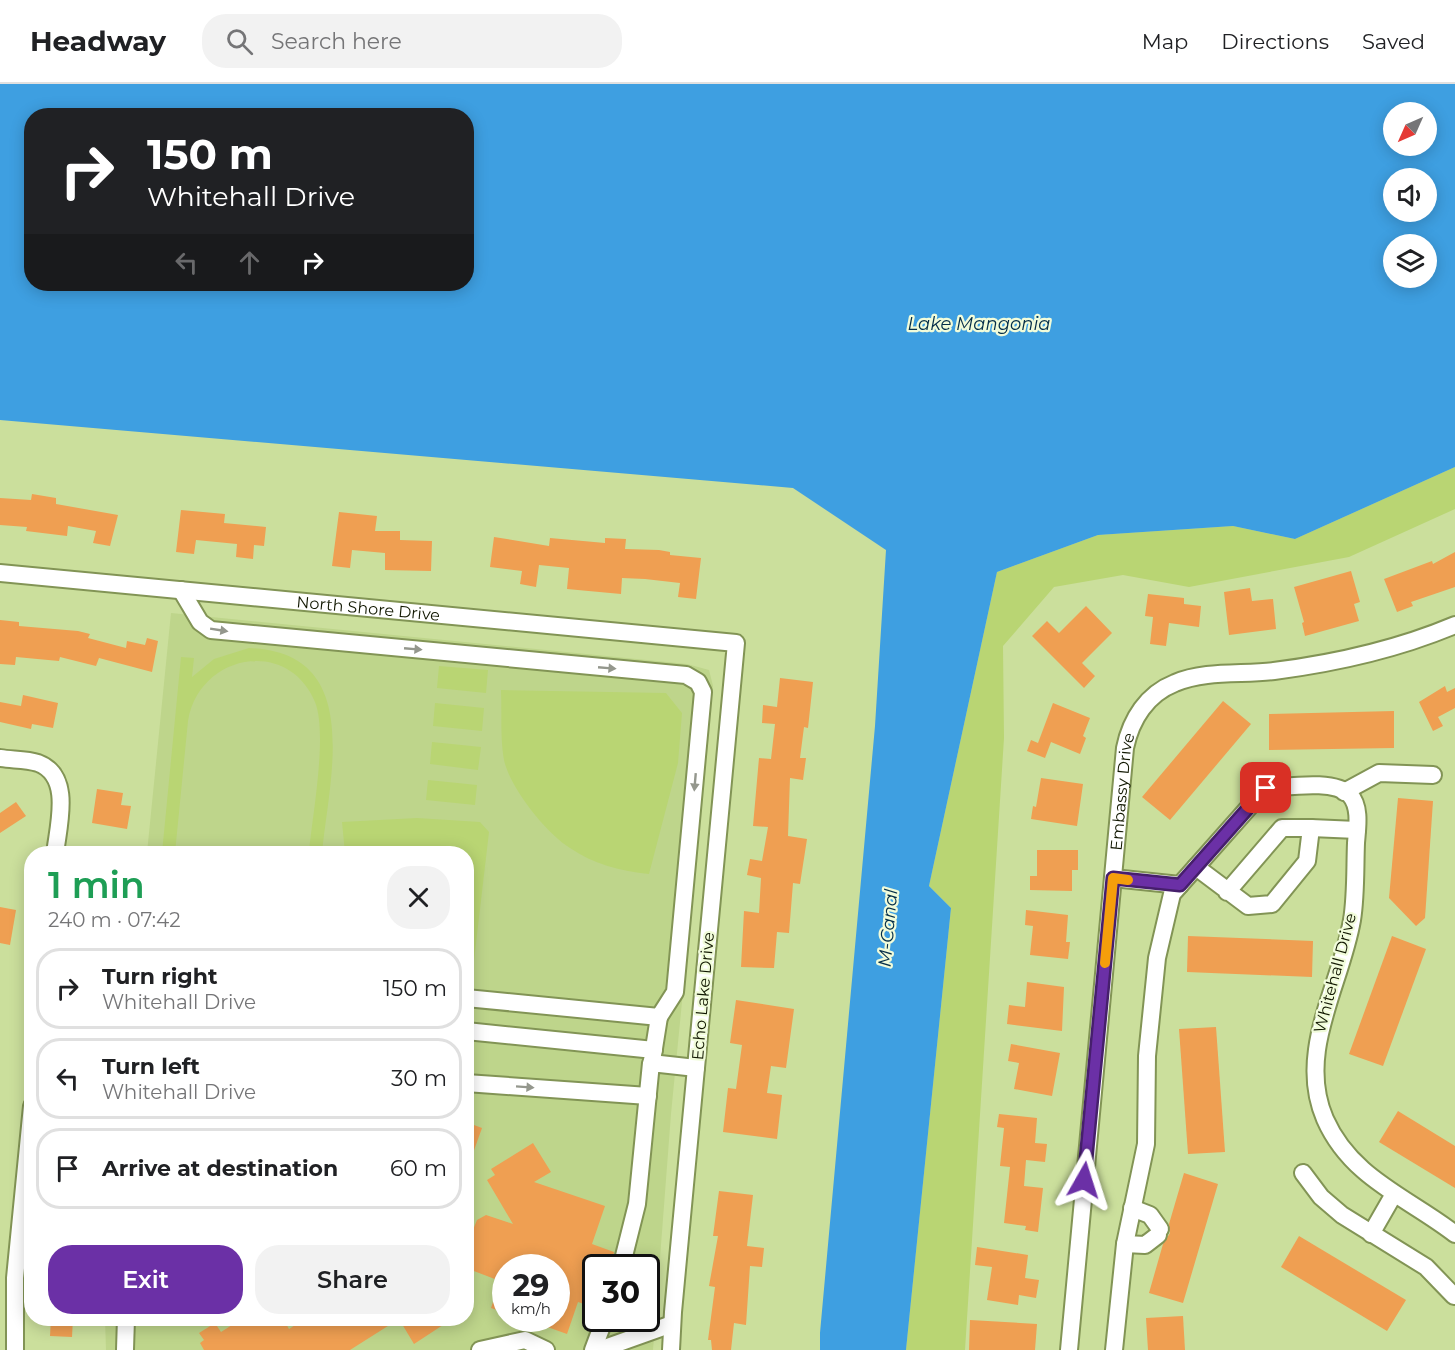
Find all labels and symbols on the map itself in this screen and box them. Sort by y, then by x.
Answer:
north arrow [1383,102,1437,156]
water label: Lake Mangonia [908,313,1050,335]
street label: North Shore Drive [296,592,441,624]
one-way arrow [210,626,229,635]
one-way arrow [403,644,422,654]
one-way arrow [598,663,617,673]
street label: Embassy Drive [1106,730,1138,851]
pin [1240,762,1291,813]
one-way arrow [690,773,700,792]
water label: M-Canal [874,888,902,968]
street label: Whitehall Drive [1310,911,1360,1035]
street label: Echo Lake Drive [688,931,718,1061]
one-way arrow [515,1083,534,1092]
position arrow [1052,1148,1116,1212]
speed limit sign: 30 [582,1254,660,1332]

